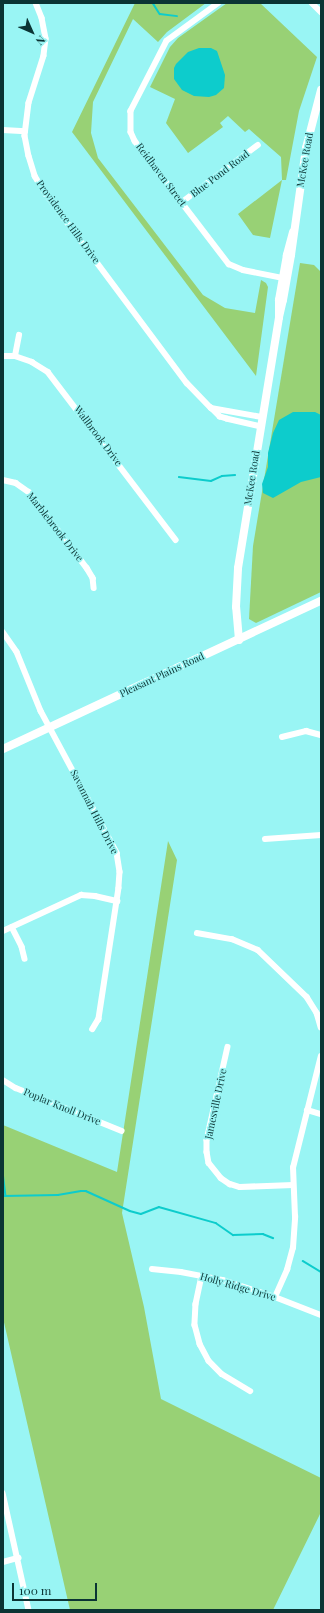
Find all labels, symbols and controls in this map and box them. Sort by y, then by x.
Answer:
north arrow [12,12,52,52]
text: N [33,33,49,49]
street label: McKee Road [294,132,316,188]
street label: Reidhaven Street [133,141,189,209]
street label: Blue Pond Road [188,148,252,200]
street label: Providence Hills Drive [34,178,102,266]
street label: Wallbrook Drive [71,403,125,469]
street label: McKee Road [242,450,262,506]
street label: Marblebrook Drive [24,490,86,564]
street label: Pleasant Plains Road [118,650,206,700]
street label: Savannah Hills Drive [68,768,120,856]
street label: Jamesville Drive [203,1068,229,1140]
street label: Poplar Knoll Drive [22,1086,102,1128]
street label: Holly Ridge Drive [199,1270,277,1304]
scale bar [14,1575,99,1601]
text: 100 m [19,1582,51,1598]

